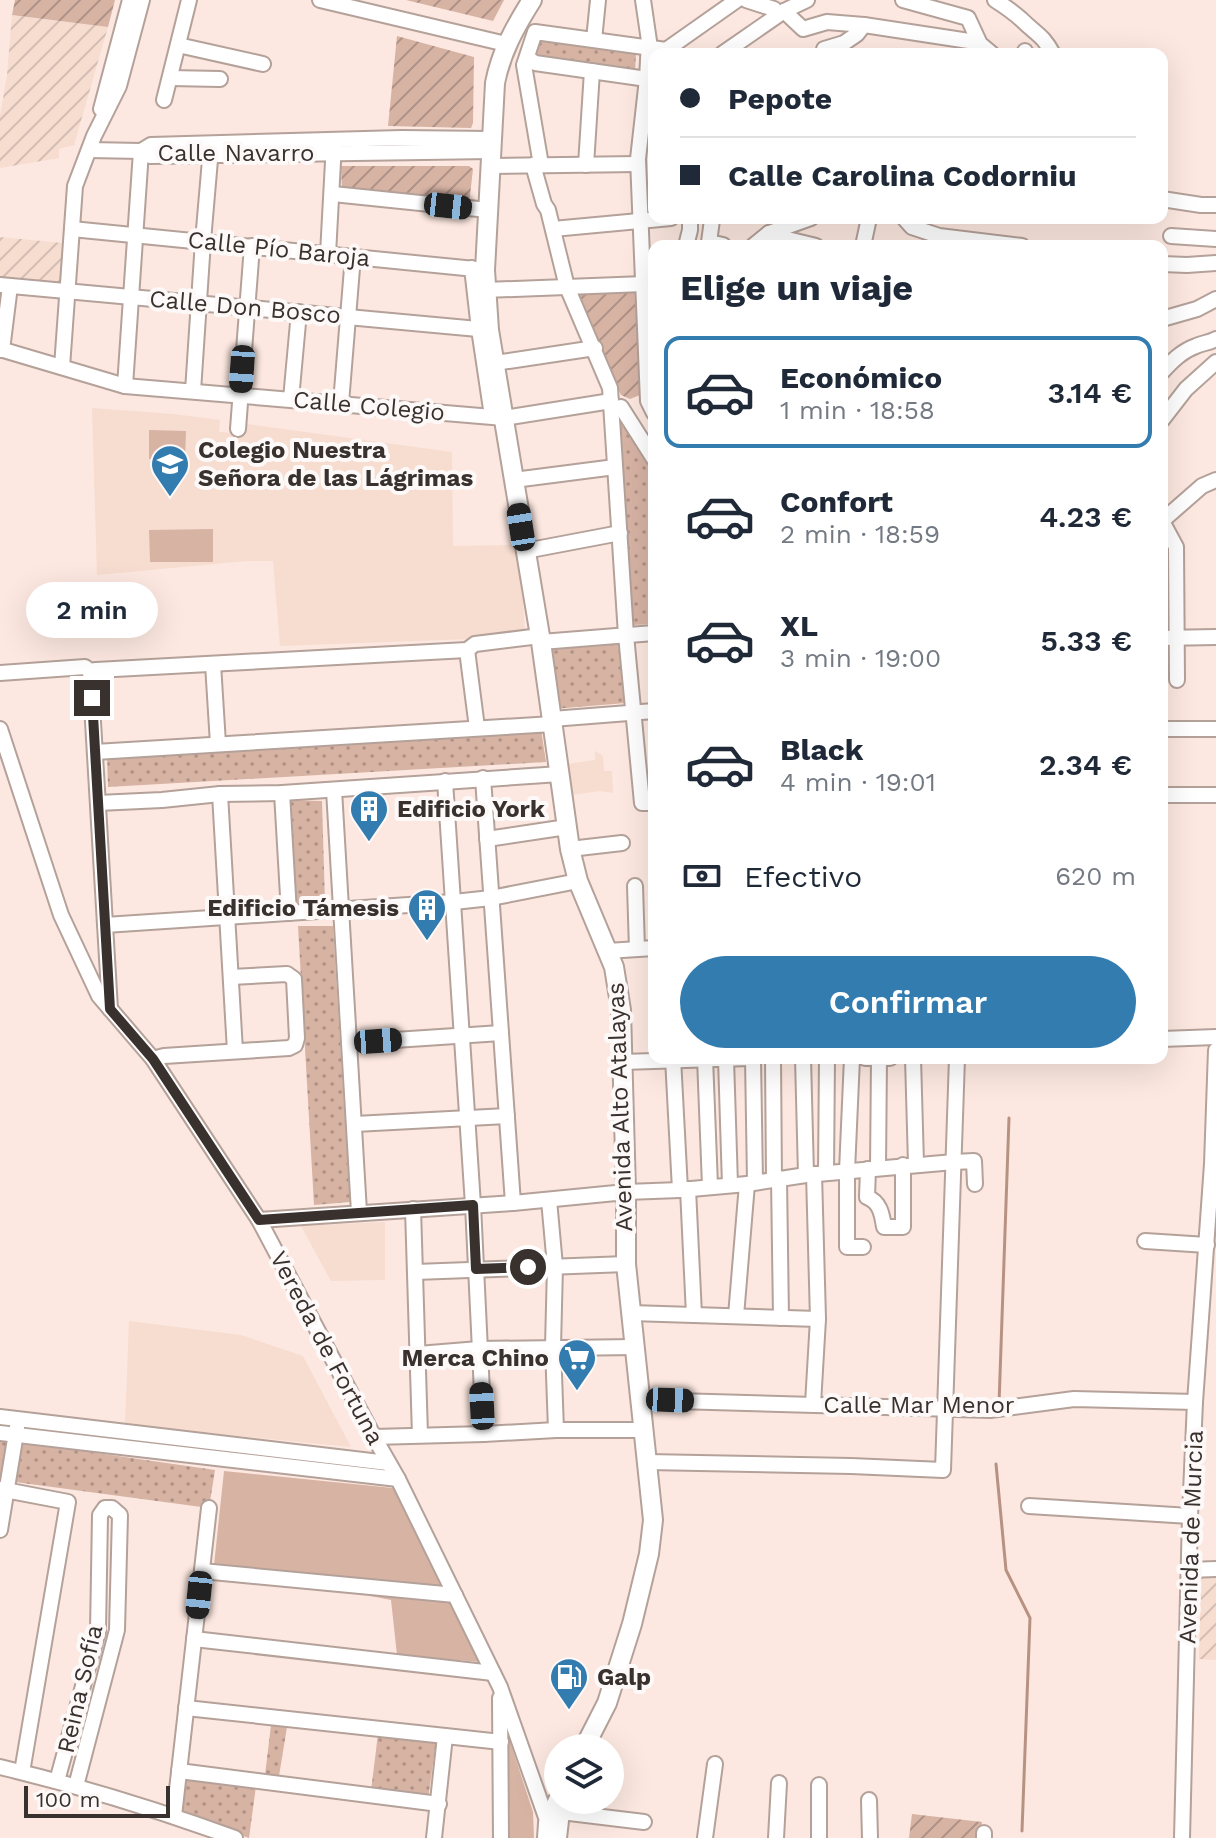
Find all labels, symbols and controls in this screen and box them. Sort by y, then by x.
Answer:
text: Pepote [728,81,832,116]
street label: Calle Navarro [158,139,314,167]
text: Calle Carolina Codorniu [728,158,1077,193]
car [423,192,473,220]
street label: Calle Pío Baroja [186,225,372,273]
text: Elige un viaje [680,267,913,309]
street label: Calle Don Bosco [148,285,342,329]
car [228,344,256,394]
icon: car [684,356,756,428]
text: Económico [780,360,942,395]
text: 3.14 € [1047,375,1132,410]
street label: Calle Colegio [292,385,446,427]
text: 1 min · 18:58 [780,395,935,425]
place label: Colegio Nuestra Señora de las Lágrimas [198,436,473,492]
school or university icon: Colegio Nuestra Señora de las Lágrimas [149,443,191,498]
icon: car [684,480,756,552]
text: Confort [780,484,893,519]
text: 4.23 € [1039,499,1132,534]
car [505,501,537,553]
text: 2 min · 18:59 [780,519,940,549]
callout: 2 min [26,582,158,638]
text: 2 min [56,595,128,625]
icon: car [684,604,756,676]
text: XL [780,608,818,643]
text: 5.33 € [1041,623,1132,658]
text: 3 min · 19:00 [780,643,941,673]
route end [74,680,110,716]
icon: car [684,728,756,800]
text: Black [780,732,864,767]
text: 2.34 € [1039,747,1132,782]
text: 4 min · 19:01 [780,767,936,797]
building icon: Edificio York [348,788,390,843]
place label: Edificio York [397,795,545,823]
icon: cash [680,854,724,898]
text: Efectivo [744,859,862,894]
text: 620 m [1055,861,1136,891]
building icon: Edificio Támesis [406,887,448,942]
place label: Edificio Támesis [207,894,399,922]
button: Confirmar [680,956,1136,1048]
street label: Avenida Alto Atalayas [602,982,638,1232]
car [353,1027,403,1055]
street label: Vereda de Fortuna [264,1247,390,1449]
route start [510,1249,546,1285]
supermarket icon: Merca Chino [556,1337,598,1392]
place label: Merca Chino [402,1344,549,1372]
car [469,1381,495,1431]
car [646,1387,694,1413]
street label: Calle Mar Menor [823,1391,1015,1419]
street label: Avenida de Murcia [1173,1430,1209,1644]
car [185,1570,213,1620]
street label: Reina Sofía [52,1622,108,1756]
fuel station icon: Galp [548,1656,590,1711]
place label: Galp [597,1663,651,1691]
map controls [544,1734,624,1814]
button: layers [544,1734,624,1814]
scale bar [24,1782,170,1818]
text: 100 m [36,1787,100,1812]

